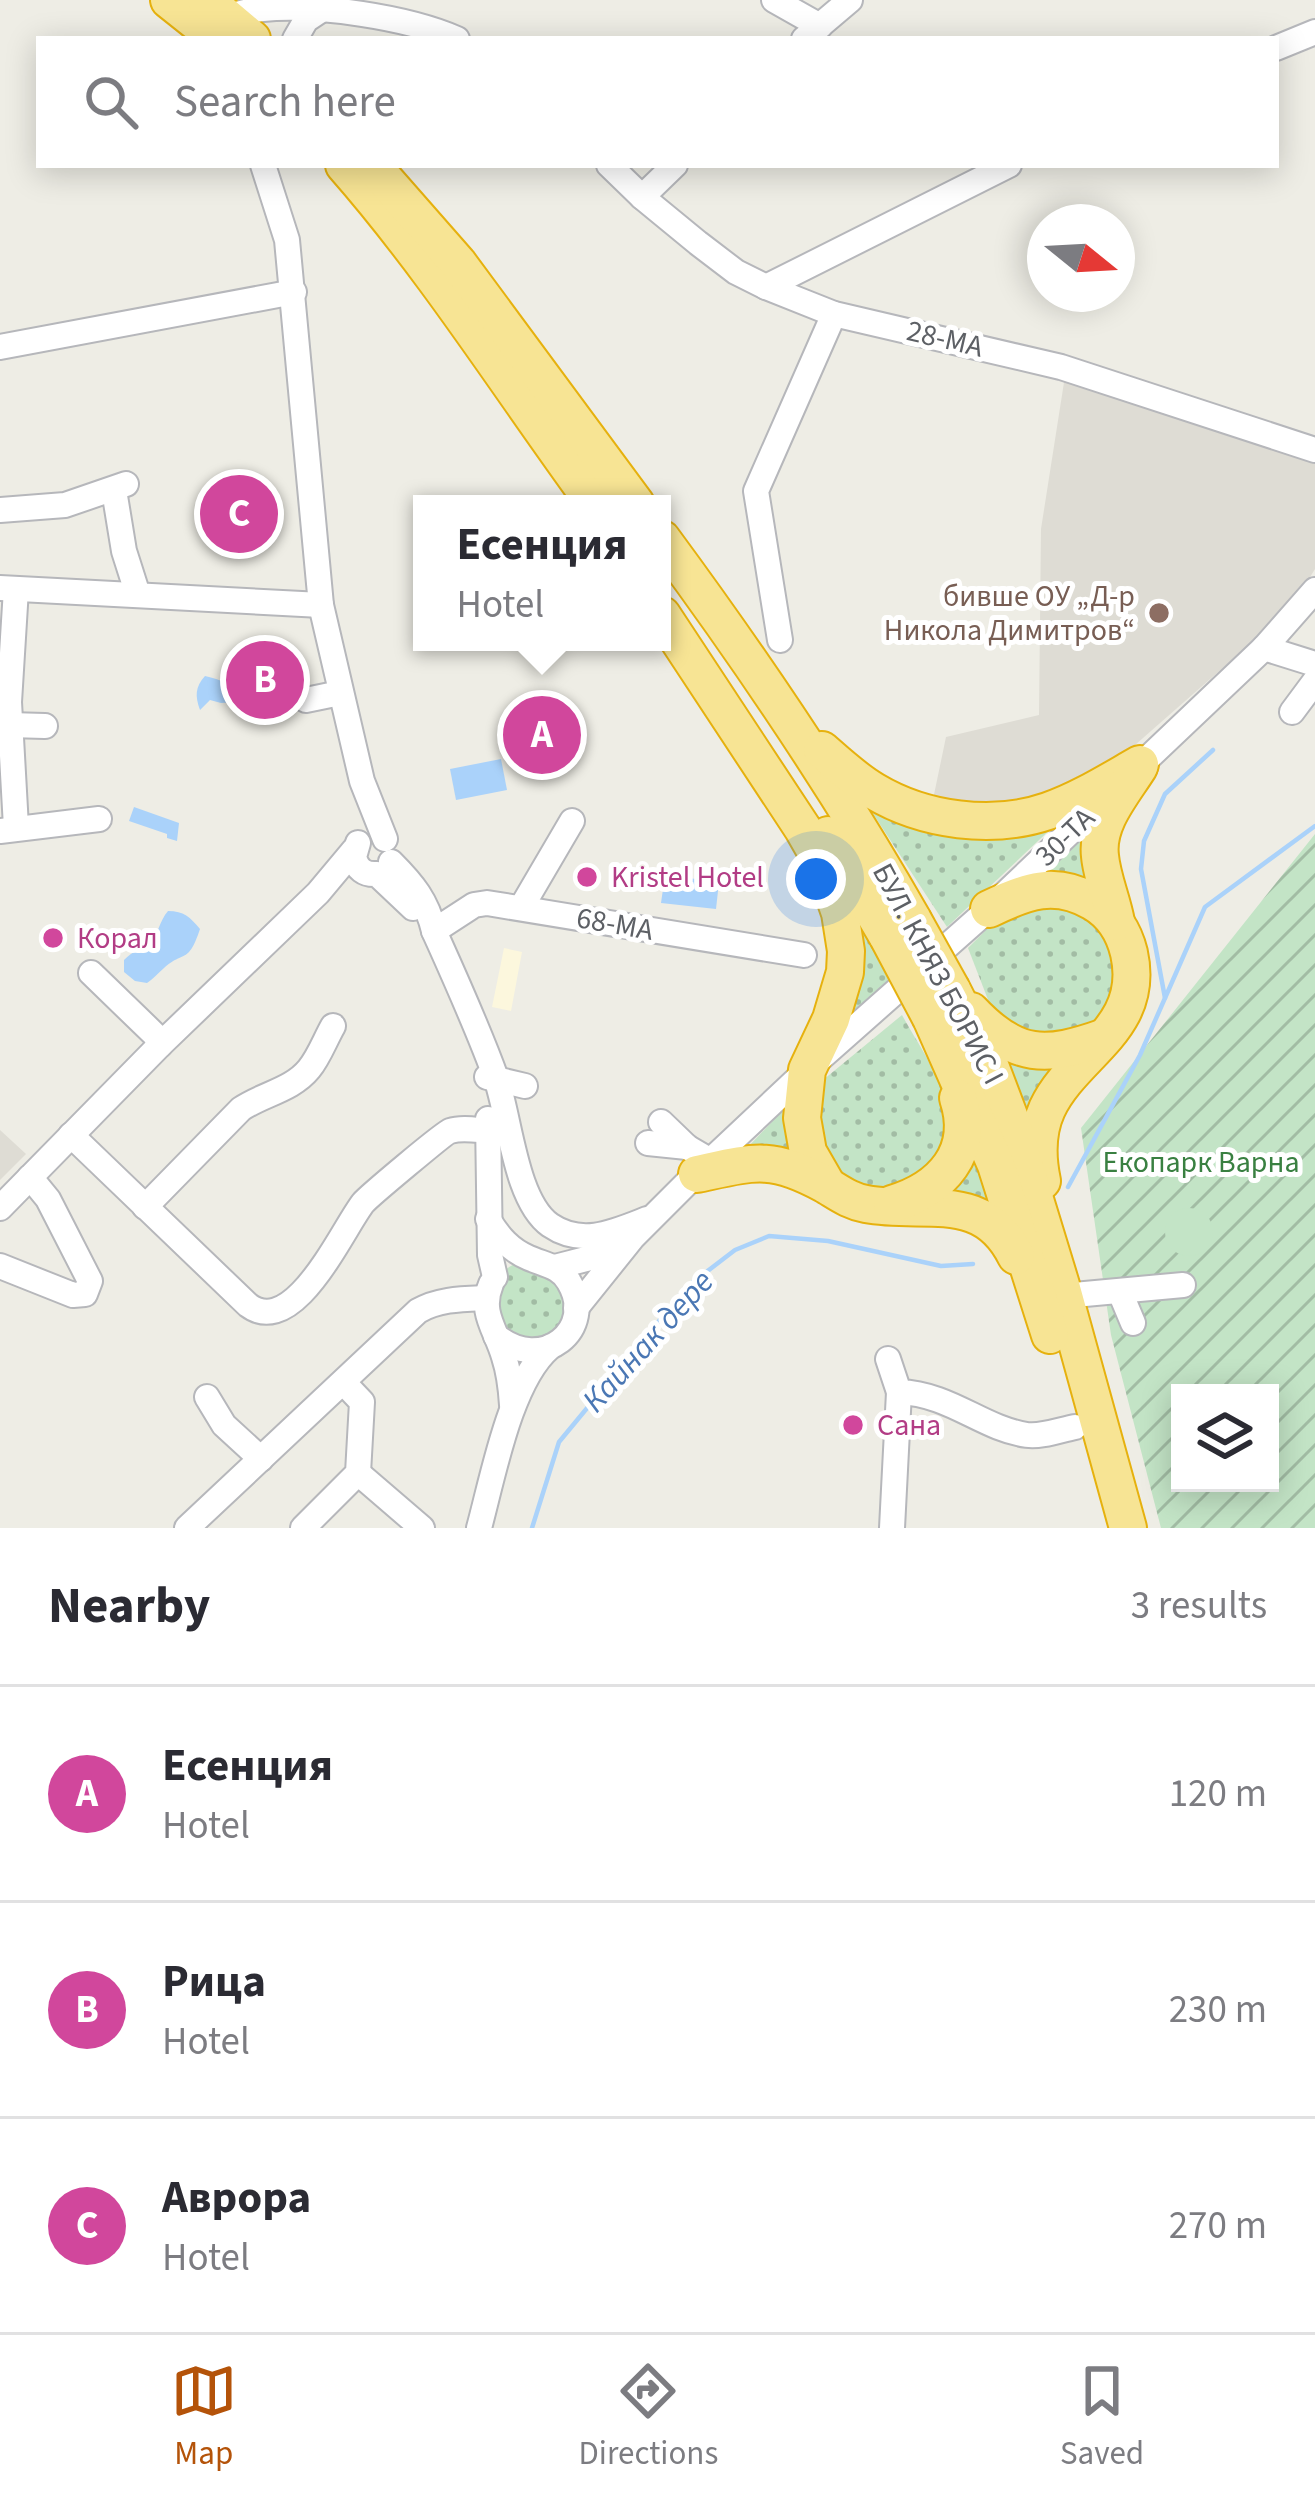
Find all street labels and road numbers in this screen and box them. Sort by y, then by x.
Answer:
street label: 28-МА [903,309,988,369]
street label: 30-ТА [1025,797,1105,876]
street label: БУЛ. КНЯЗ БОРИС I [861,856,1015,1092]
street label: 68-МА [573,896,657,952]

